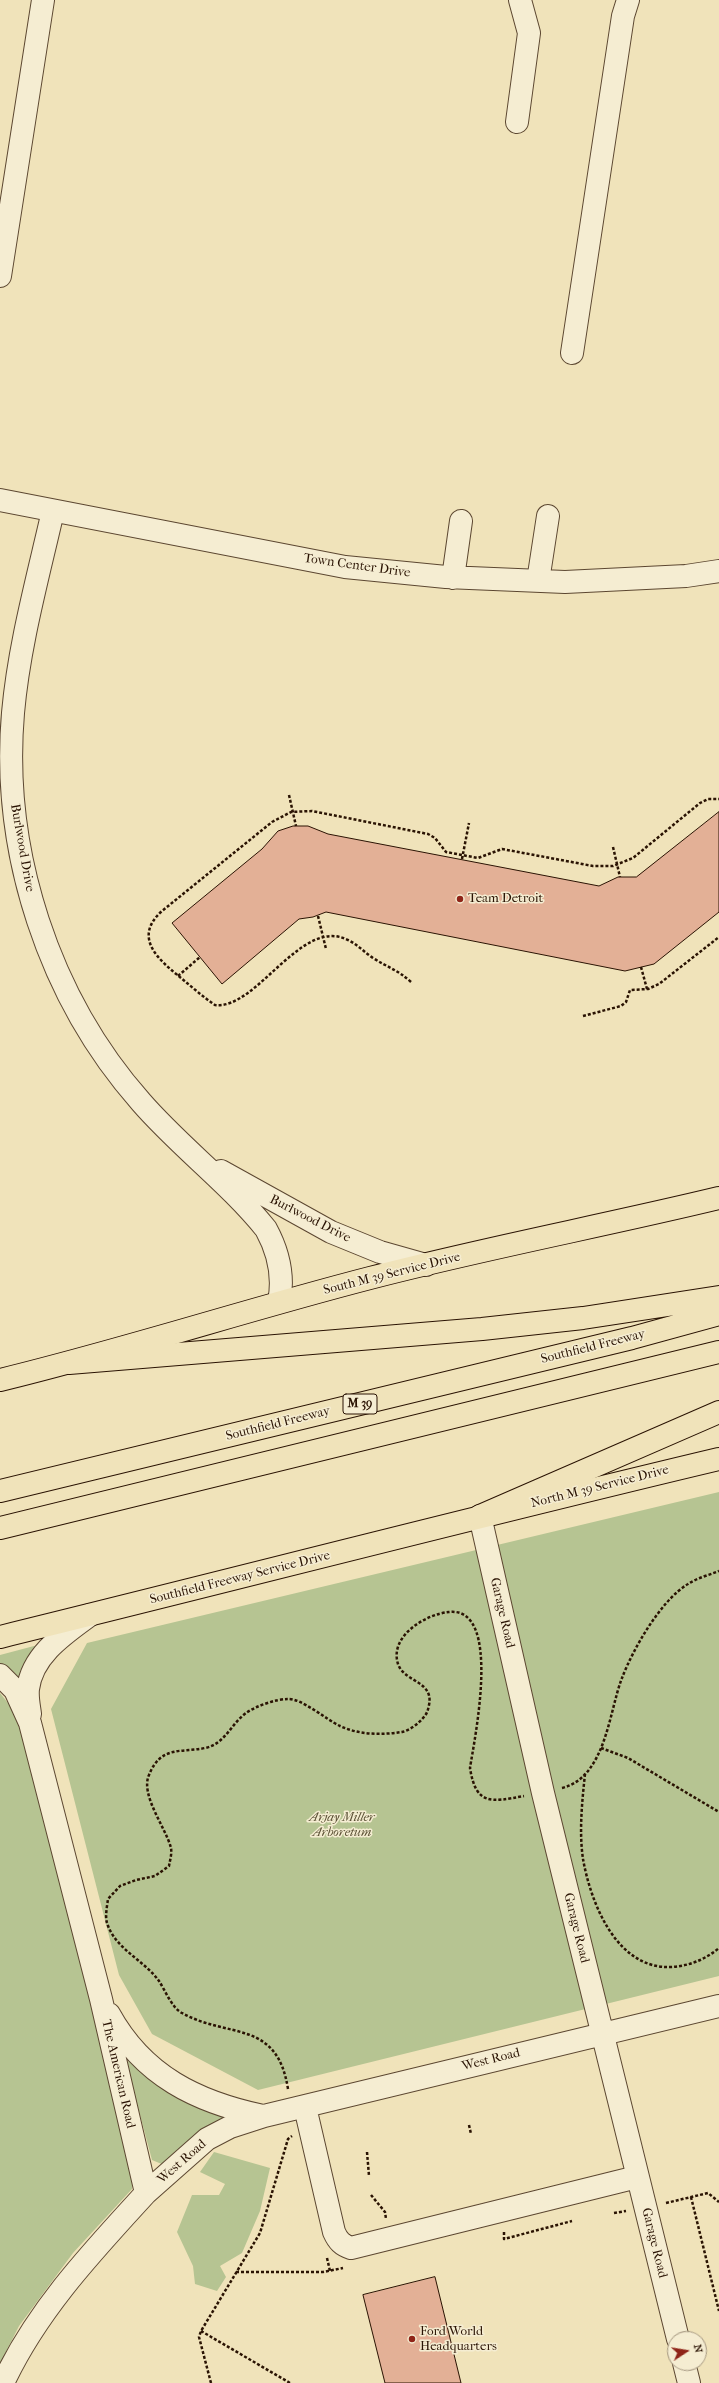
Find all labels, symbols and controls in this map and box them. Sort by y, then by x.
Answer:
street label: Town Center Drive [303,551,411,581]
street label: Burlwood Drive [7,803,37,893]
place label: Team Detroit [468,891,543,907]
marker: Team Detroit [455,894,465,904]
street label: Burlwood Drive [267,1192,353,1246]
street label: South M 39 Service Drive [322,1249,462,1299]
street label: Southfield Freeway [539,1327,647,1367]
road number: M 39 [343,1394,377,1414]
street label: Southfield Freeway [224,1404,332,1444]
street label: North M 39 Service Drive [529,1462,671,1512]
street label: Southfield Freeway Service Drive [148,1548,332,1608]
street label: Garage Road [486,1576,518,1650]
park label: Arjay Miller Arboretum [309,1810,375,1841]
street label: Garage Road [560,1891,592,1965]
street label: The American Road [98,2018,138,2130]
street label: West Road [460,2045,522,2075]
street label: West Road [154,2137,210,2187]
street label: Garage Road [638,2206,670,2280]
place label: Ford World Headquarters [420,2324,497,2355]
north arrow [667,2331,707,2371]
marker: Ford World Headquarters [407,2334,417,2344]
text: N [691,2343,705,2354]

